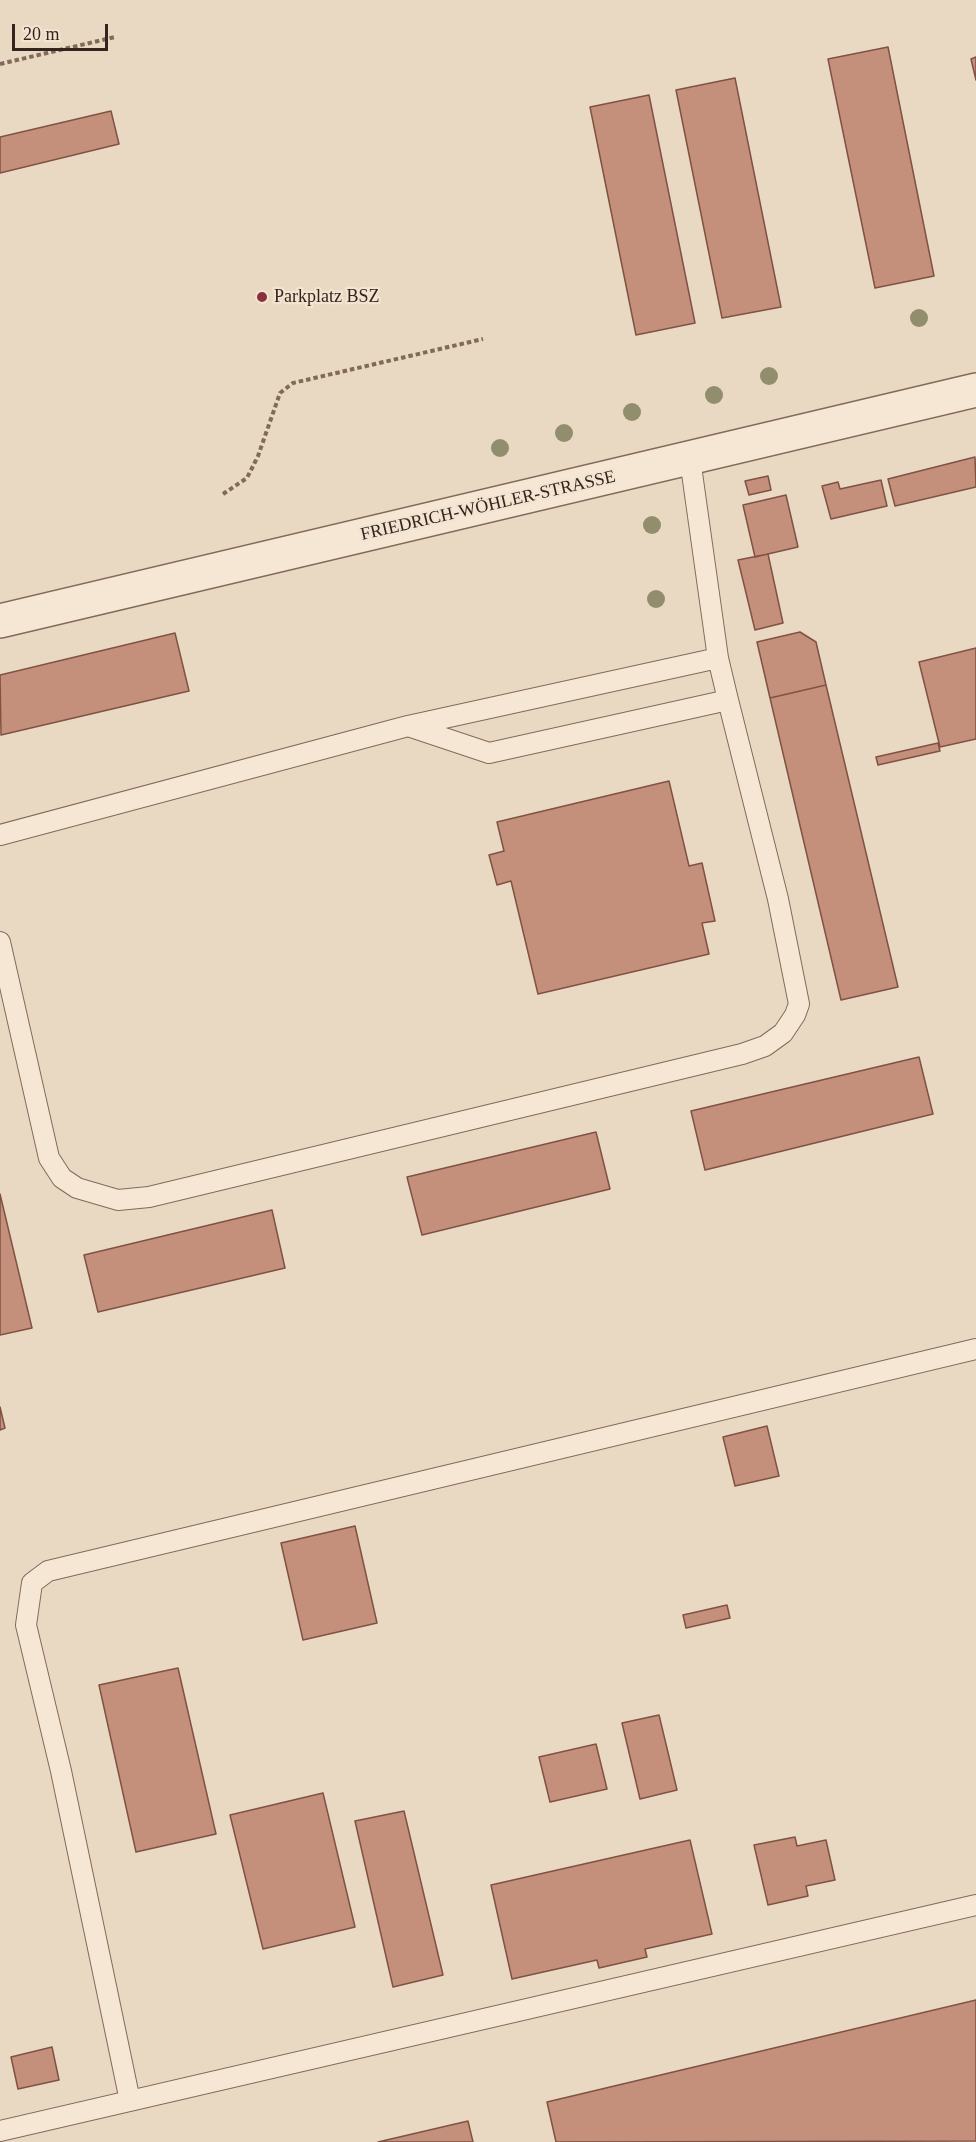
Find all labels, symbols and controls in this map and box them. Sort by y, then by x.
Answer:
scale bar [15,12,111,50]
text: 20 m [23,24,60,44]
place label: Parkplatz BSZ [274,286,379,308]
marker: Parkplatz BSZ [255,290,269,304]
street label: FRIEDRICH-WÖHLER-STRASSE [358,466,618,546]

